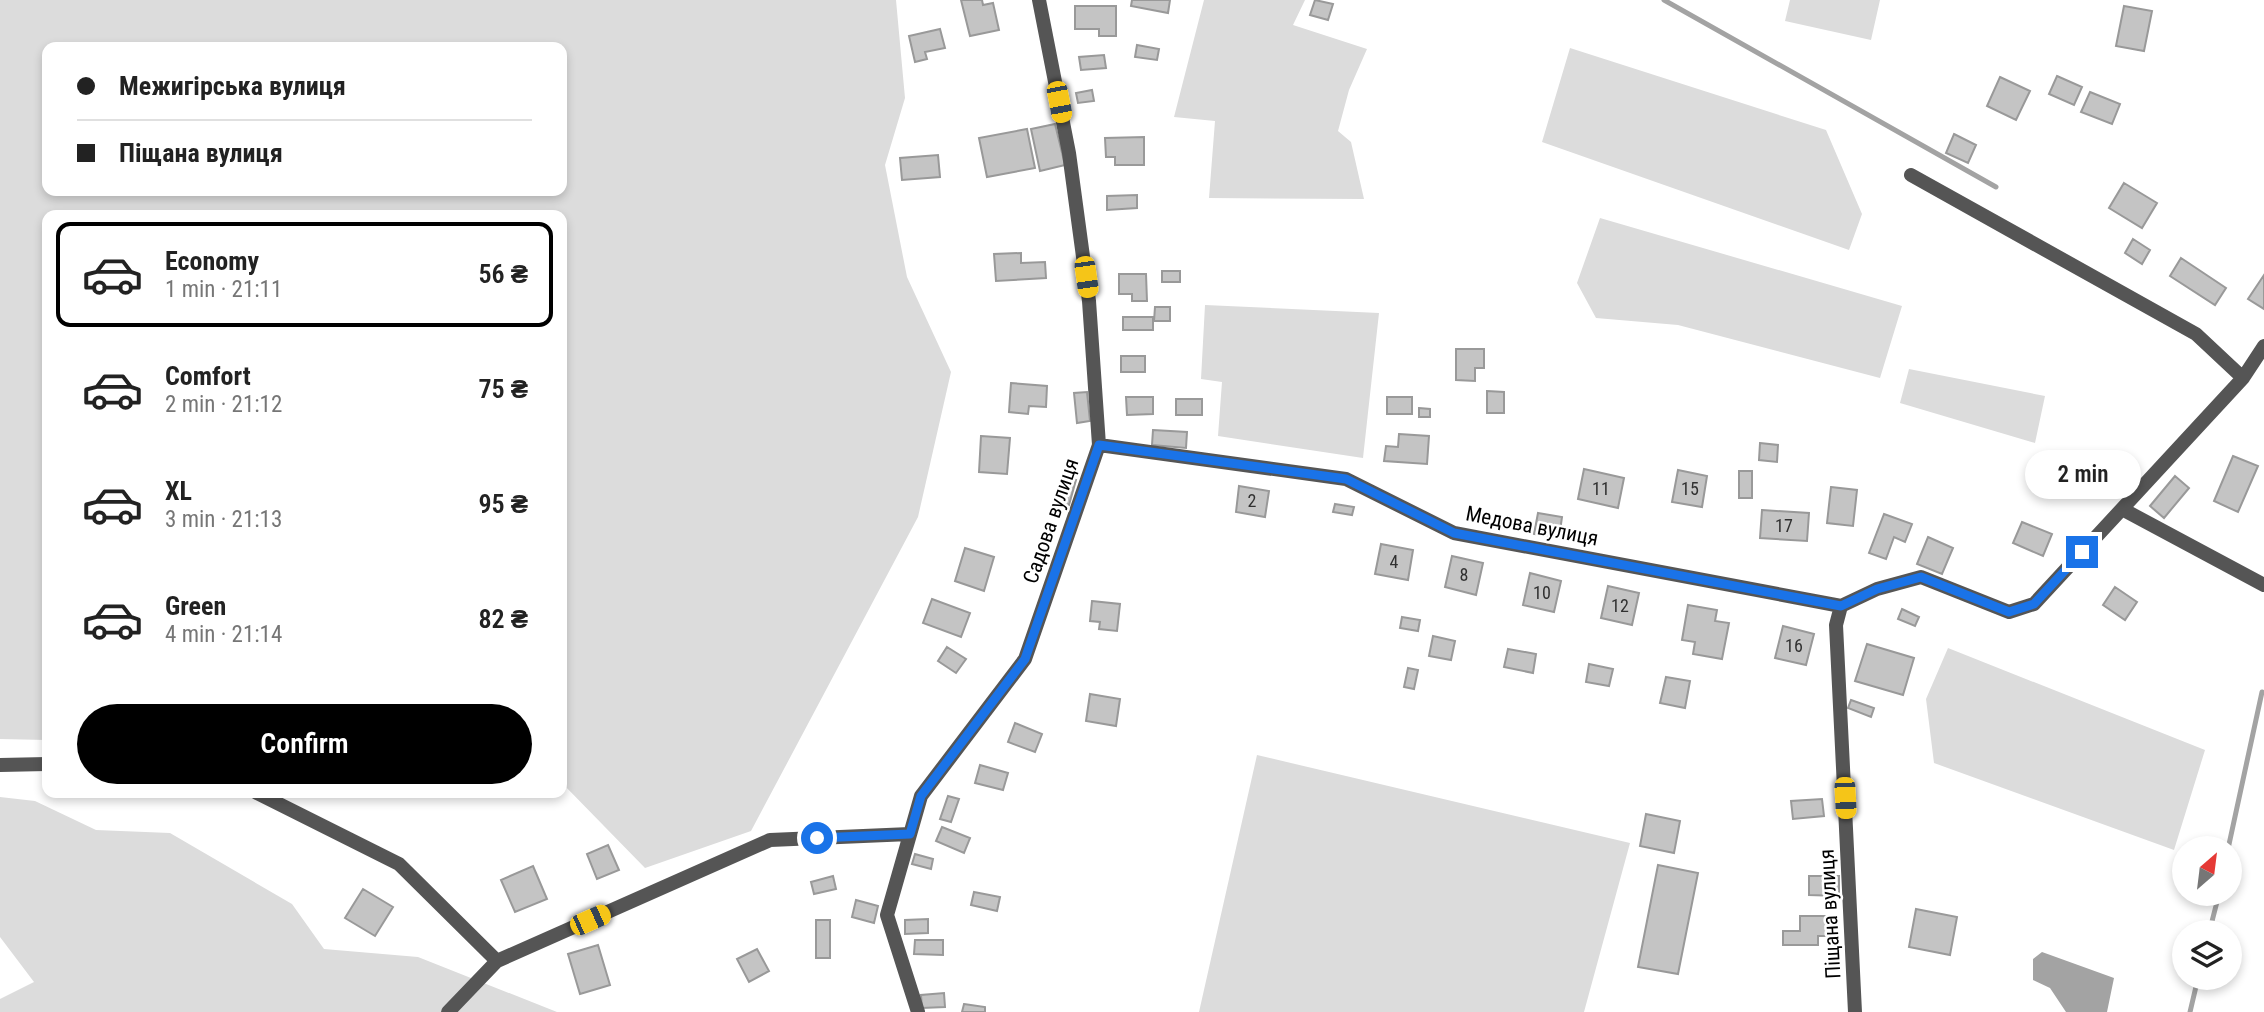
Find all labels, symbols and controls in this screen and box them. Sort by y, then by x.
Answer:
text: Межигірська вулиця [119,71,346,101]
car [1045,79,1074,125]
text: Піщана вулиця [119,138,283,168]
icon: car [81,243,144,306]
text: Economy [165,246,259,276]
car [1073,255,1100,299]
text: 56 ₴ [479,259,528,289]
text: 1 min · 21:11 [165,276,282,303]
icon: car [81,358,144,421]
text: Comfort [165,361,251,391]
text: 75 ₴ [479,374,528,404]
text: 2 min · 21:12 [165,391,282,418]
callout: 2 min [2024,450,2140,500]
street label: Садова вулиця [1018,455,1084,587]
text: 2 min [2058,461,2108,488]
icon: car [81,473,144,536]
text: XL [165,476,192,506]
house number: 11 [1592,478,1610,499]
house number: 15 [1681,478,1699,499]
text: 95 ₴ [479,489,528,519]
house number: 2 [1248,490,1257,511]
street label: Медова вулиця [1464,501,1600,551]
text: 3 min · 21:13 [165,506,282,533]
house number: 17 [1775,515,1793,536]
route end [2066,536,2098,568]
house number: 4 [1390,551,1399,572]
house number: 8 [1460,564,1468,585]
house number: 10 [1533,582,1551,603]
icon: car [81,588,144,651]
text: Green [165,591,226,621]
house number: 12 [1611,595,1629,616]
text: 82 ₴ [479,604,528,634]
text: 4 min · 21:14 [165,621,282,648]
house number: 16 [1785,635,1803,656]
button: Confirm [77,704,532,784]
car [1834,776,1857,820]
route start [801,822,833,854]
north arrow [2172,836,2242,906]
map controls [2172,836,2242,990]
street label: Піщана вулиця [1815,848,1845,980]
car [567,902,614,938]
button: layers [2172,920,2242,990]

